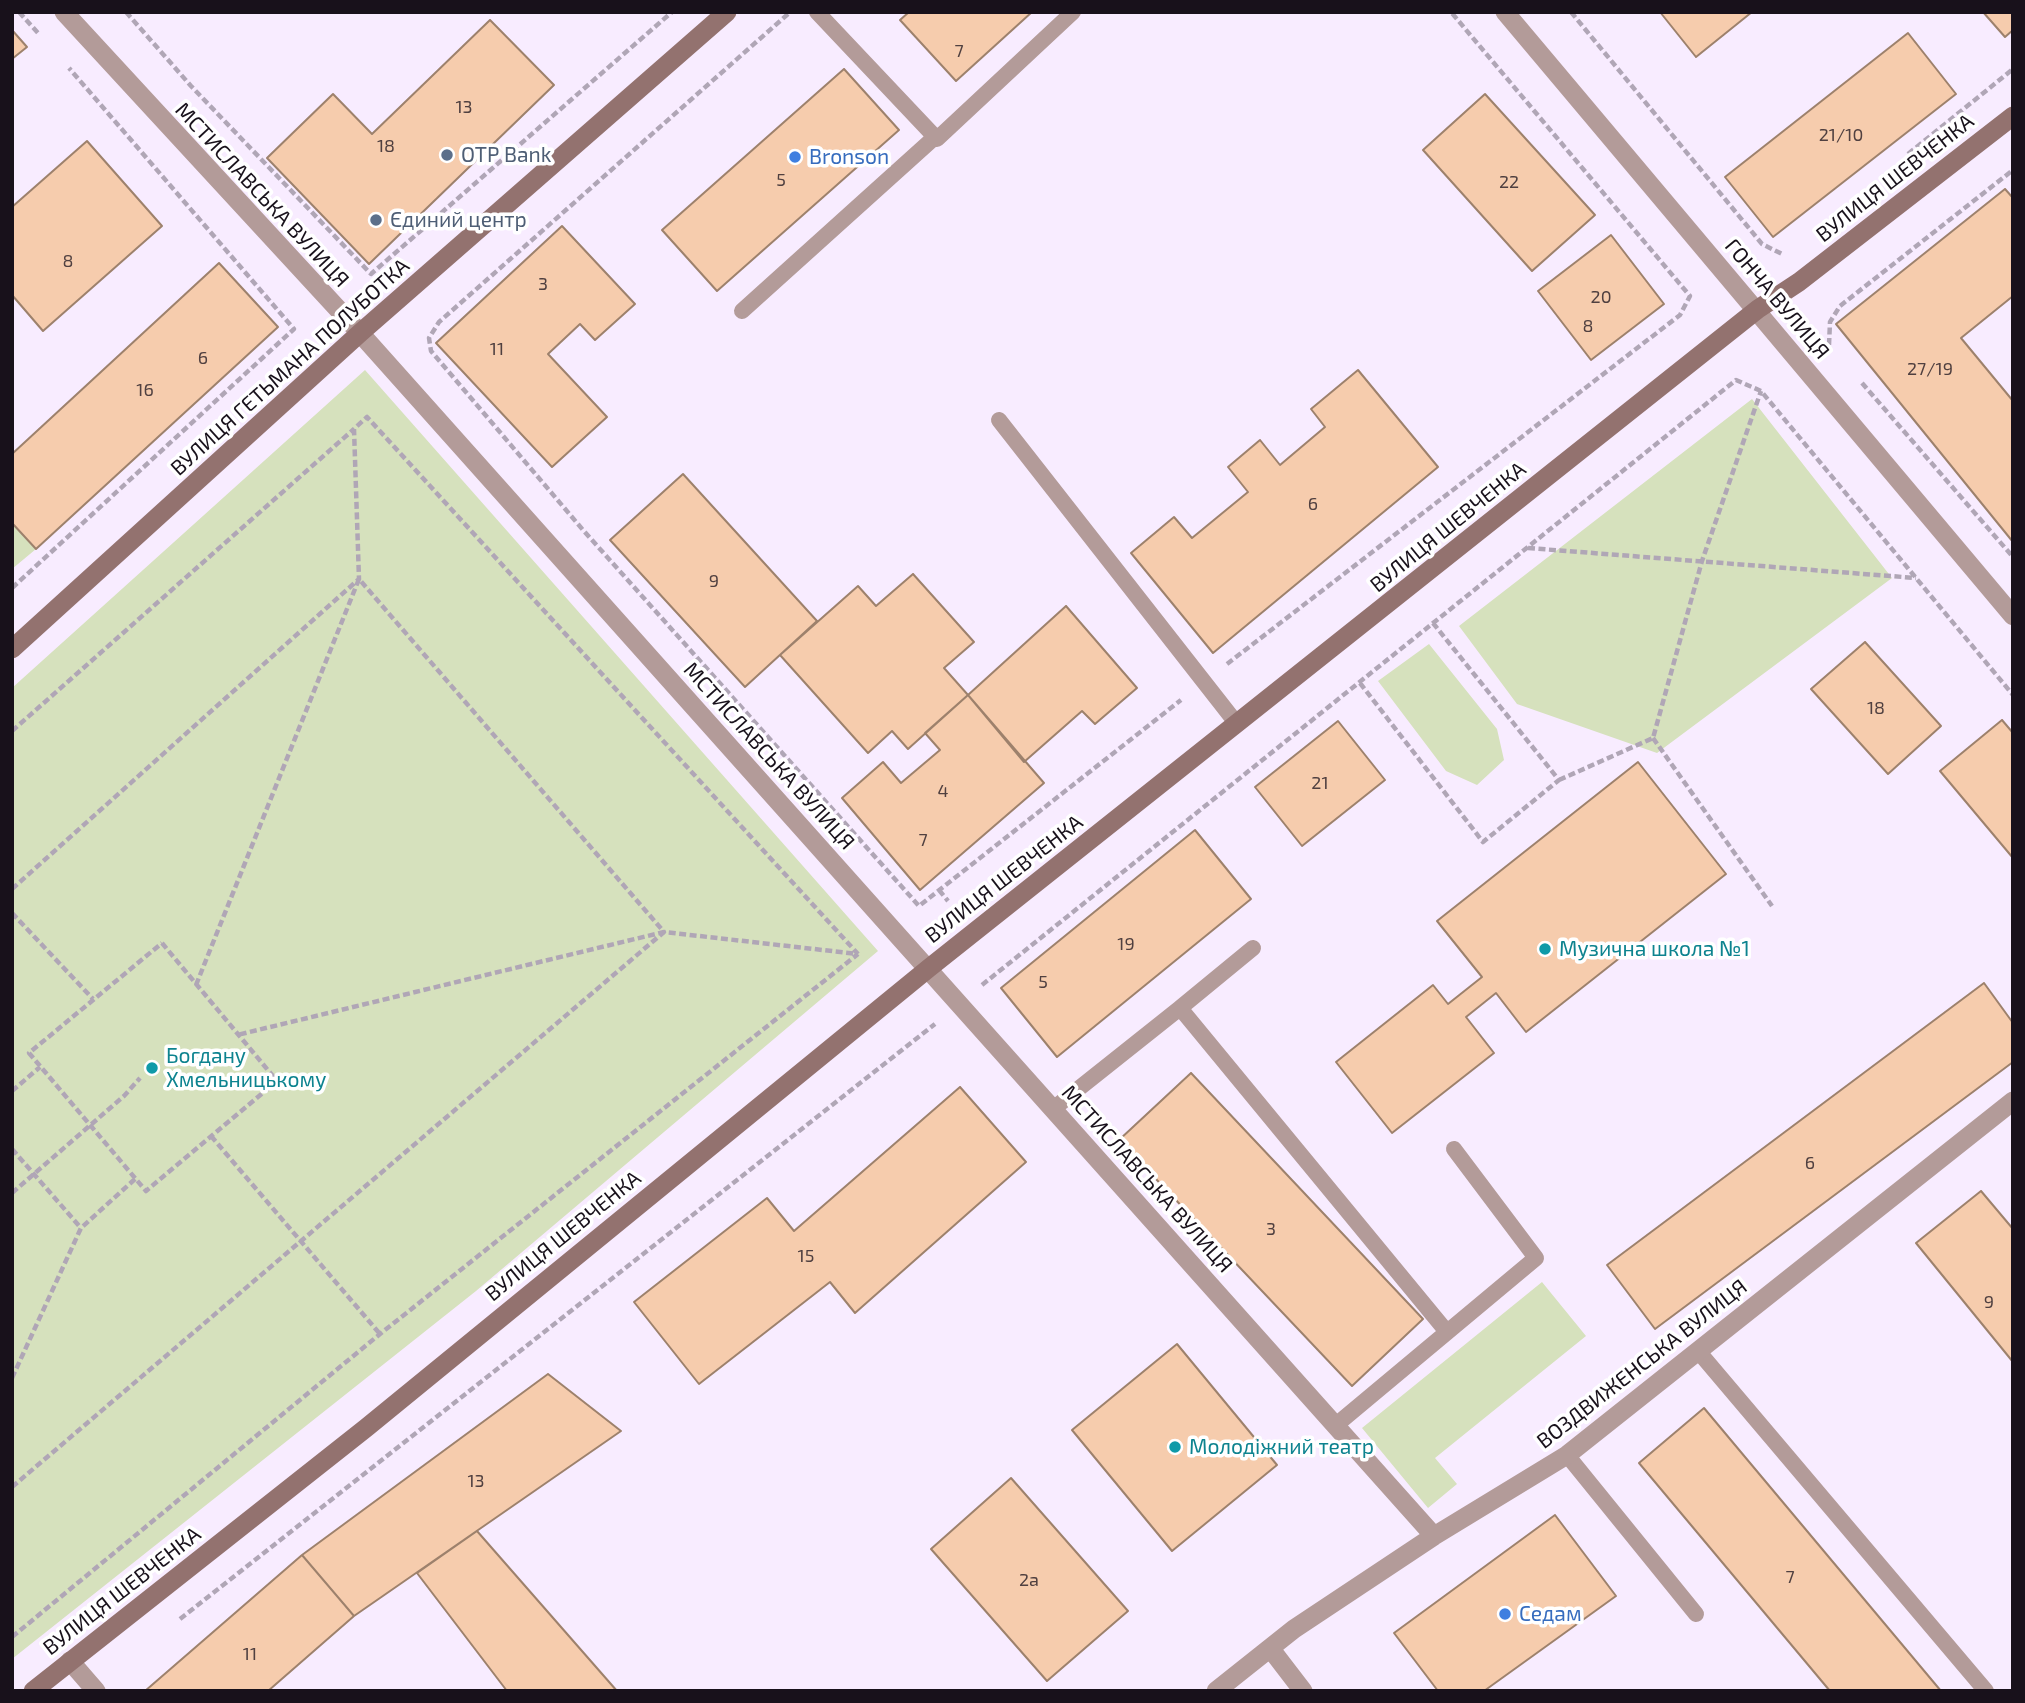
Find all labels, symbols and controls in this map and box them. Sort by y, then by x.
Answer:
house number: 7 [954,40,964,62]
house number: 13 [455,96,473,118]
street label: МСТИСЛАВСЬКА ВУЛИЦЯ [170,98,354,292]
street label: ВУЛИЦЯ ШЕВЧЕНКА [1811,109,1979,247]
house number: 21/10 [1819,124,1863,146]
house number: 18 [377,135,395,157]
place label: OTP Bank [461,142,551,168]
place label: Bronson [809,144,889,170]
marker: OTP Bank [439,147,455,163]
marker: Bronson [787,149,803,165]
house number: 5 [776,169,786,191]
house number: 22 [1499,171,1519,193]
place label: Єдиний центр [390,207,527,233]
marker: Єдиний центр [368,212,384,228]
street label: ГОНЧА ВУЛИЦЯ [1719,234,1835,364]
house number: 8 [63,250,73,272]
street label: ВУЛИЦЯ ГЕТЬМАНА ПОЛУБОТКА [166,253,414,481]
house number: 3 [538,273,548,295]
house number: 20 [1591,286,1611,308]
house number: 8 [1583,315,1593,337]
house number: 11 [490,338,504,360]
house number: 6 [198,347,208,369]
house number: 27/19 [1907,358,1953,380]
house number: 16 [136,379,154,401]
street label: ВУЛИЦЯ ШЕВЧЕНКА [1365,456,1531,598]
house number: 6 [1308,493,1318,515]
house number: 9 [709,570,719,592]
street label: МСТИСЛАВСЬКА ВУЛИЦЯ [678,657,860,855]
house number: 18 [1867,697,1885,719]
house number: 21 [1311,772,1329,794]
house number: 4 [937,780,949,802]
street label: ВУЛИЦЯ ШЕВЧЕНКА [920,810,1088,948]
house number: 7 [918,829,928,851]
house number: 19 [1117,933,1135,955]
place label: Музична школа №1 [1559,936,1750,962]
marker: Музична школа №1 [1537,941,1553,957]
house number: 5 [1038,971,1048,993]
place label: Богдану Хмельницькому [166,1043,326,1093]
marker: Богдану Хмельницькому [144,1060,160,1076]
street label: МСТИСЛАВСЬКА ВУЛИЦЯ [1056,1080,1238,1278]
house number: 6 [1805,1152,1815,1174]
street label: ВУЛИЦЯ ШЕВЧЕНКА [480,1165,646,1307]
house number: 3 [1266,1218,1276,1240]
house number: 15 [798,1245,814,1267]
street label: ВОЗДВИЖЕНСЬКА ВУЛИЦЯ [1532,1274,1752,1454]
house number: 9 [1984,1291,1994,1313]
place label: Молодіжний театр [1189,1434,1374,1460]
marker: Молодіжний театр [1167,1439,1183,1455]
house number: 13 [467,1470,485,1492]
street label: ВУЛИЦЯ ШЕВЧЕНКА [38,1522,206,1660]
house number: 7 [1785,1566,1795,1588]
house number: 2а [1019,1569,1039,1591]
place label: Седам [1519,1601,1582,1627]
marker: Седам [1497,1606,1513,1622]
house number: 11 [243,1643,257,1665]

